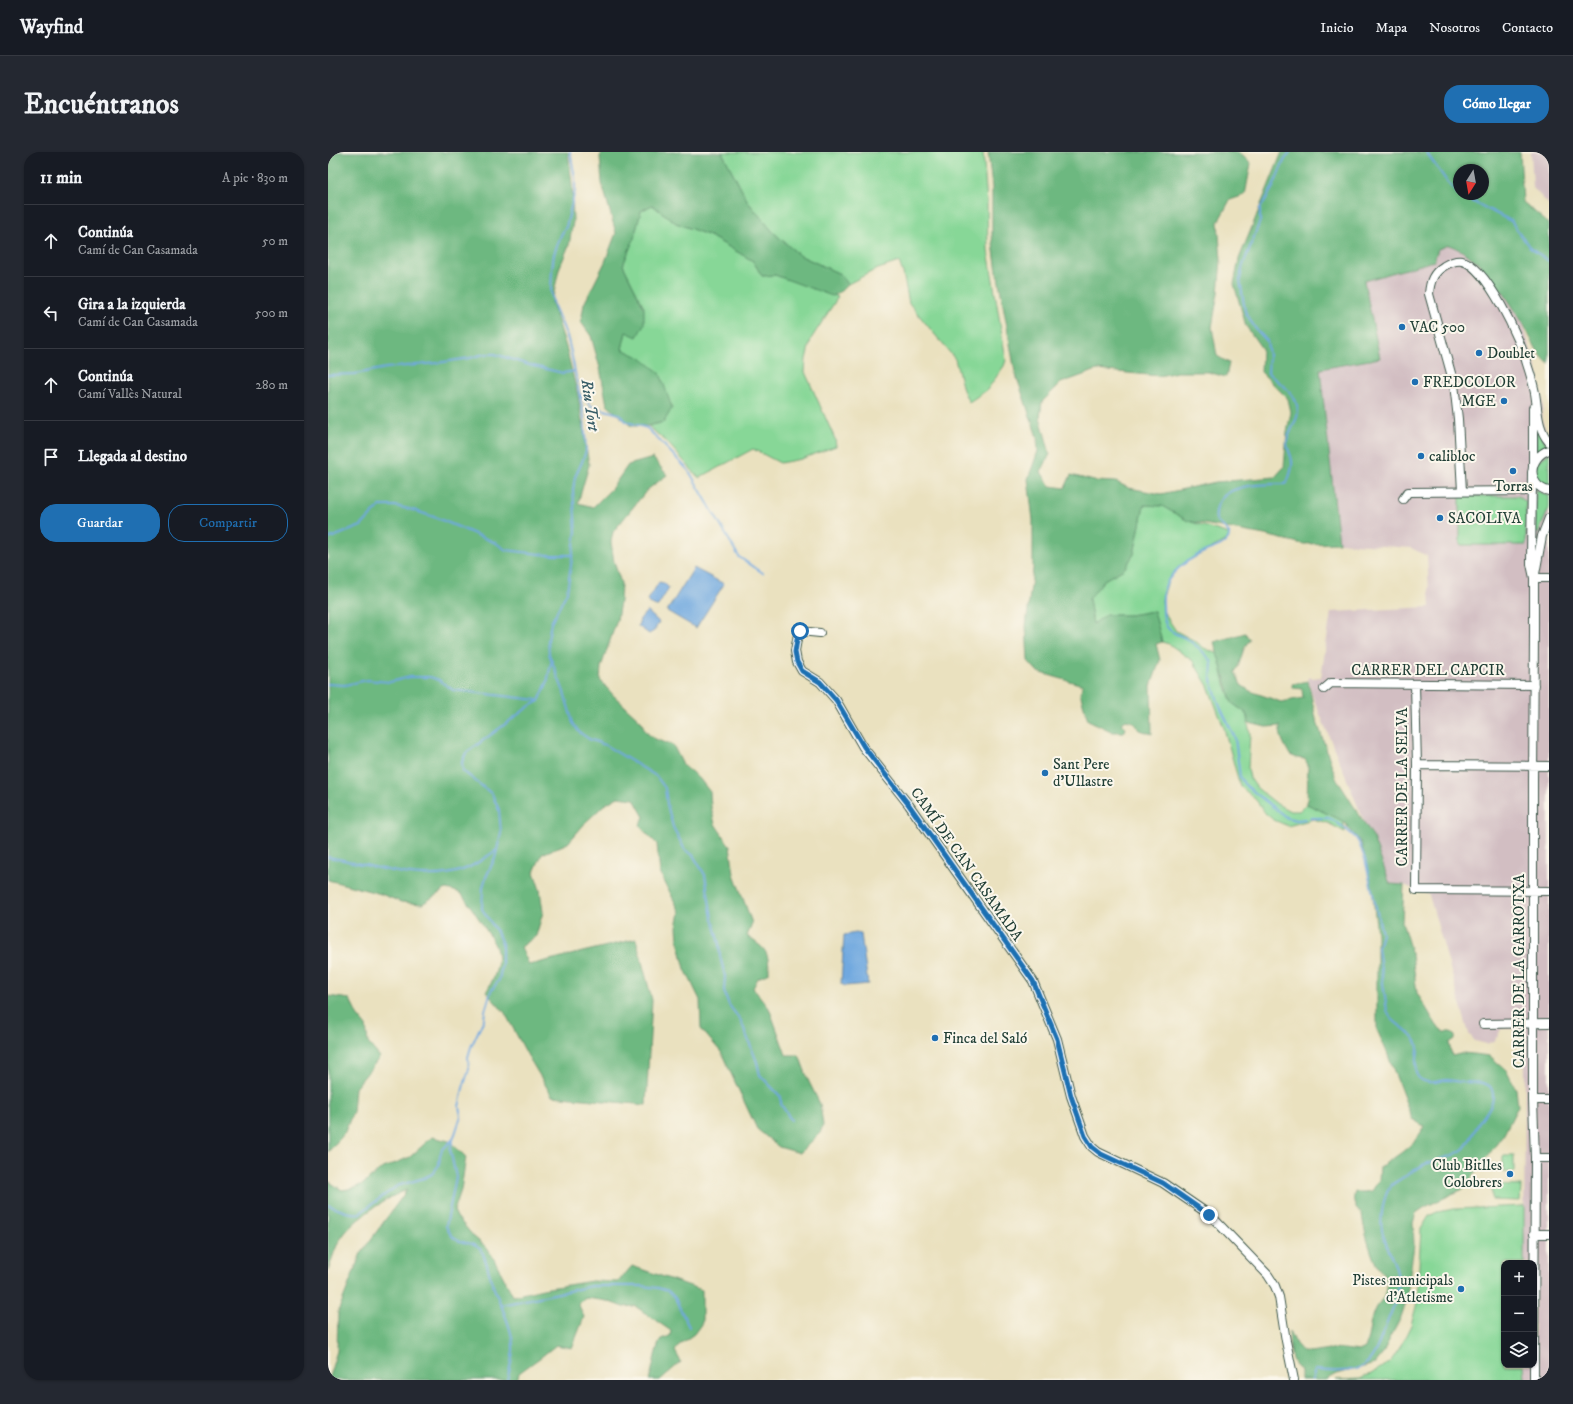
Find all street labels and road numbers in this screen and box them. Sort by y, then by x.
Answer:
street label: CARRER DEL CAPCIR [1351,661,1505,680]
street label: CARRER DE LA SELVA [1393,707,1412,866]
street label: CAMÍ DE CAN CASAMADA [906,783,1028,945]
street label: CARRER DE LA GARROTXA [1510,873,1529,1068]

